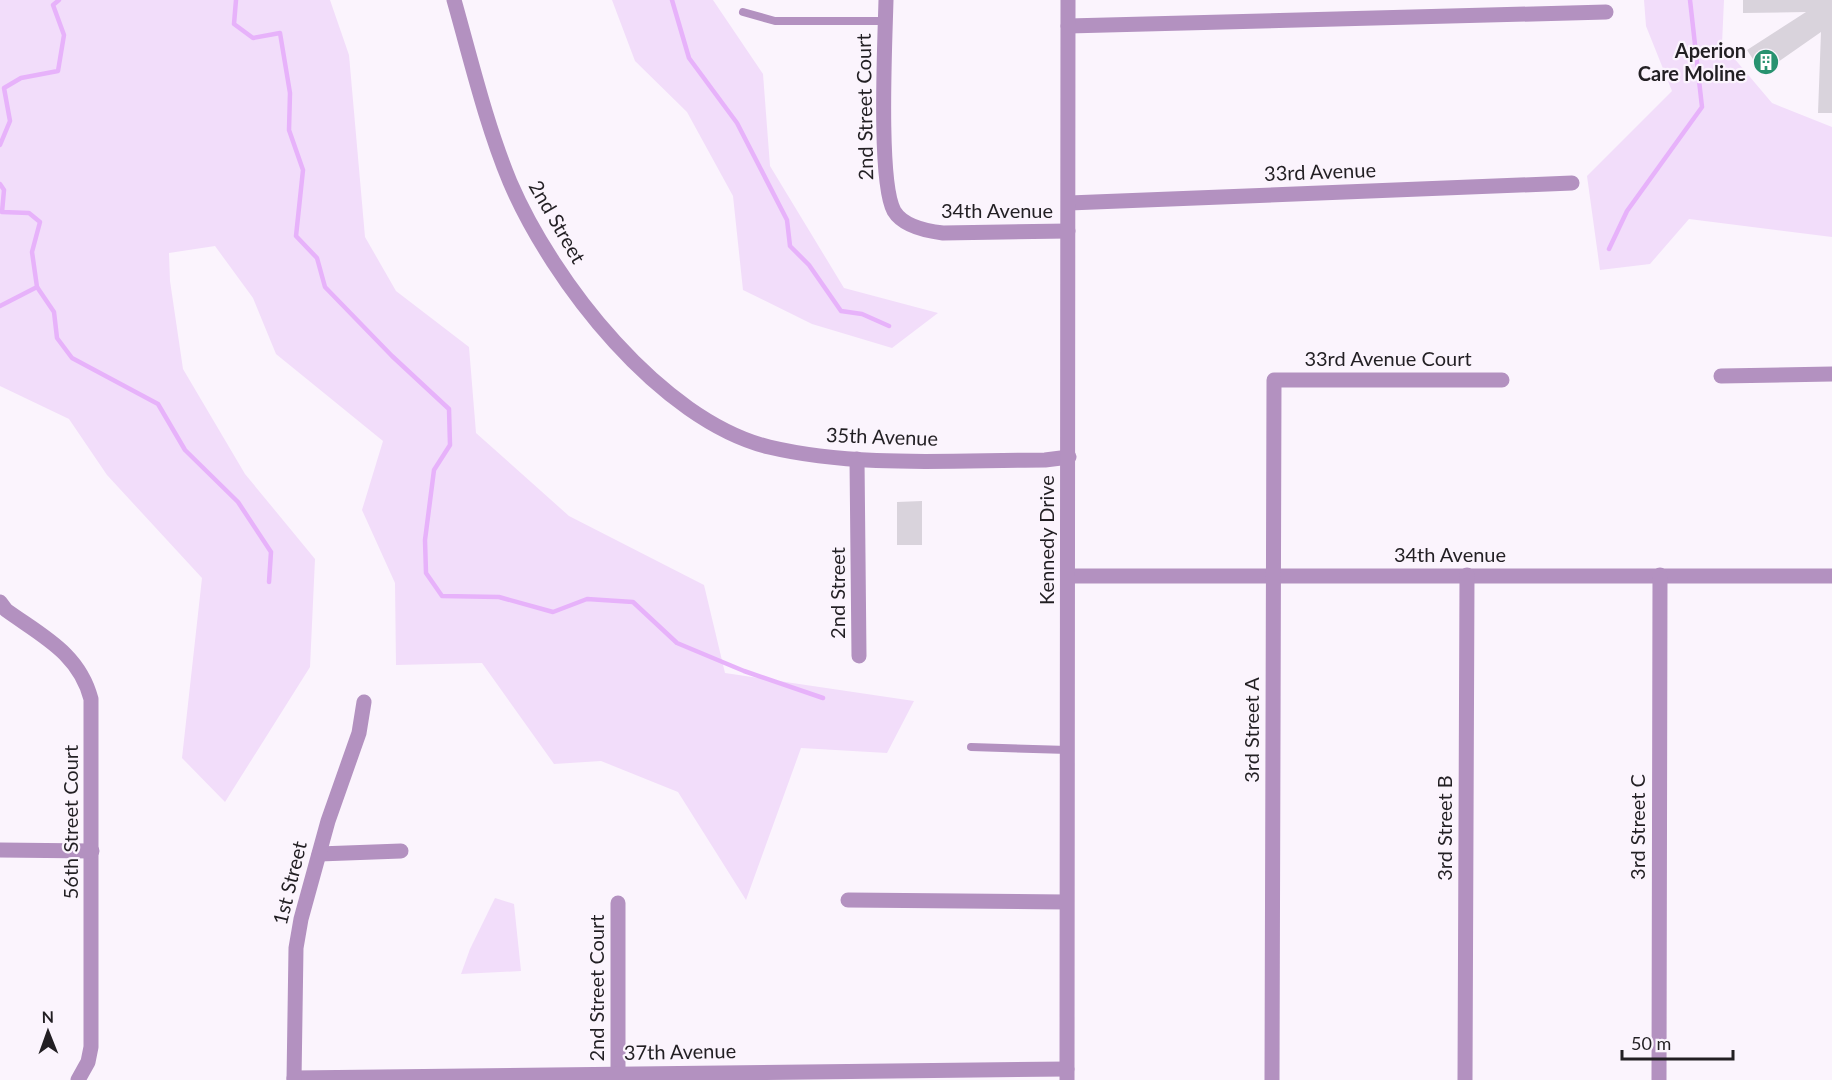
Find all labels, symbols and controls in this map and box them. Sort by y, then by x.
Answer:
street label: 2nd Street Court [851,33,877,181]
place label: Aperion Care Moline [1638,38,1746,85]
building icon: Aperion Care Moline [1751,47,1781,77]
street label: 33rd Avenue [1264,157,1376,185]
street label: 2nd Street [525,176,591,267]
street label: 34th Avenue [941,198,1053,222]
street label: 33rd Avenue Court [1304,346,1472,370]
street label: 35th Avenue [826,422,939,450]
street label: Kennedy Drive [1034,475,1058,605]
street label: 34th Avenue [1394,542,1506,566]
street label: 2nd Street [825,547,849,639]
street label: 3rd Street A [1239,677,1263,783]
street label: 56th Street Court [58,745,82,899]
street label: 3rd Street C [1625,774,1649,880]
street label: 3rd Street B [1432,775,1456,881]
street label: 1st Street [267,839,311,927]
street label: 2nd Street Court [584,915,608,1061]
north arrow [18,1002,78,1062]
text: N [41,1007,54,1026]
scale bar [1622,1023,1733,1061]
text: 50 m [1631,1032,1671,1054]
street label: 37th Avenue [624,1038,736,1064]

